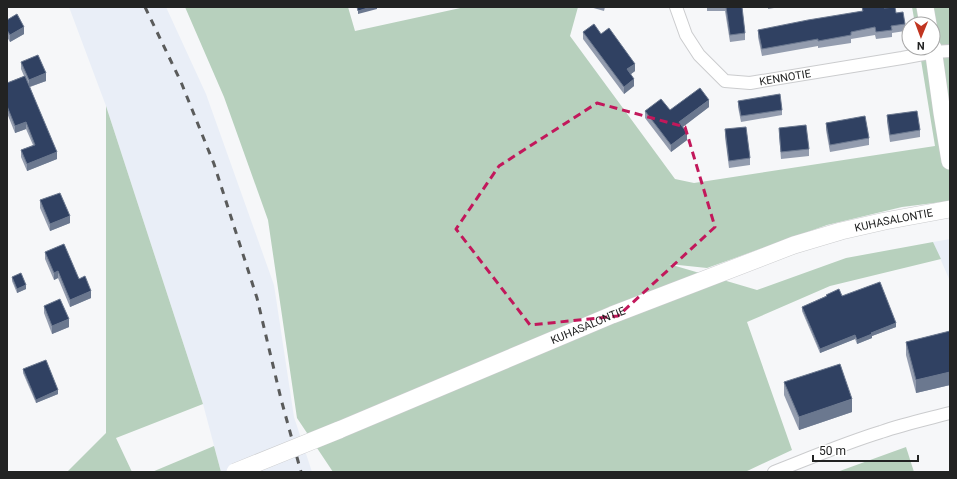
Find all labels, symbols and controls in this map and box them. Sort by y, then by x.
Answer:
north arrow [901,16,941,56]
text: N [917,39,925,52]
street label: KENNOTIE [758,67,812,88]
street label: KUHASALONTIE [853,206,934,234]
street label: KUHASALONTIE [549,304,627,347]
scale bar [813,437,918,463]
text: 50 m [819,444,846,458]

